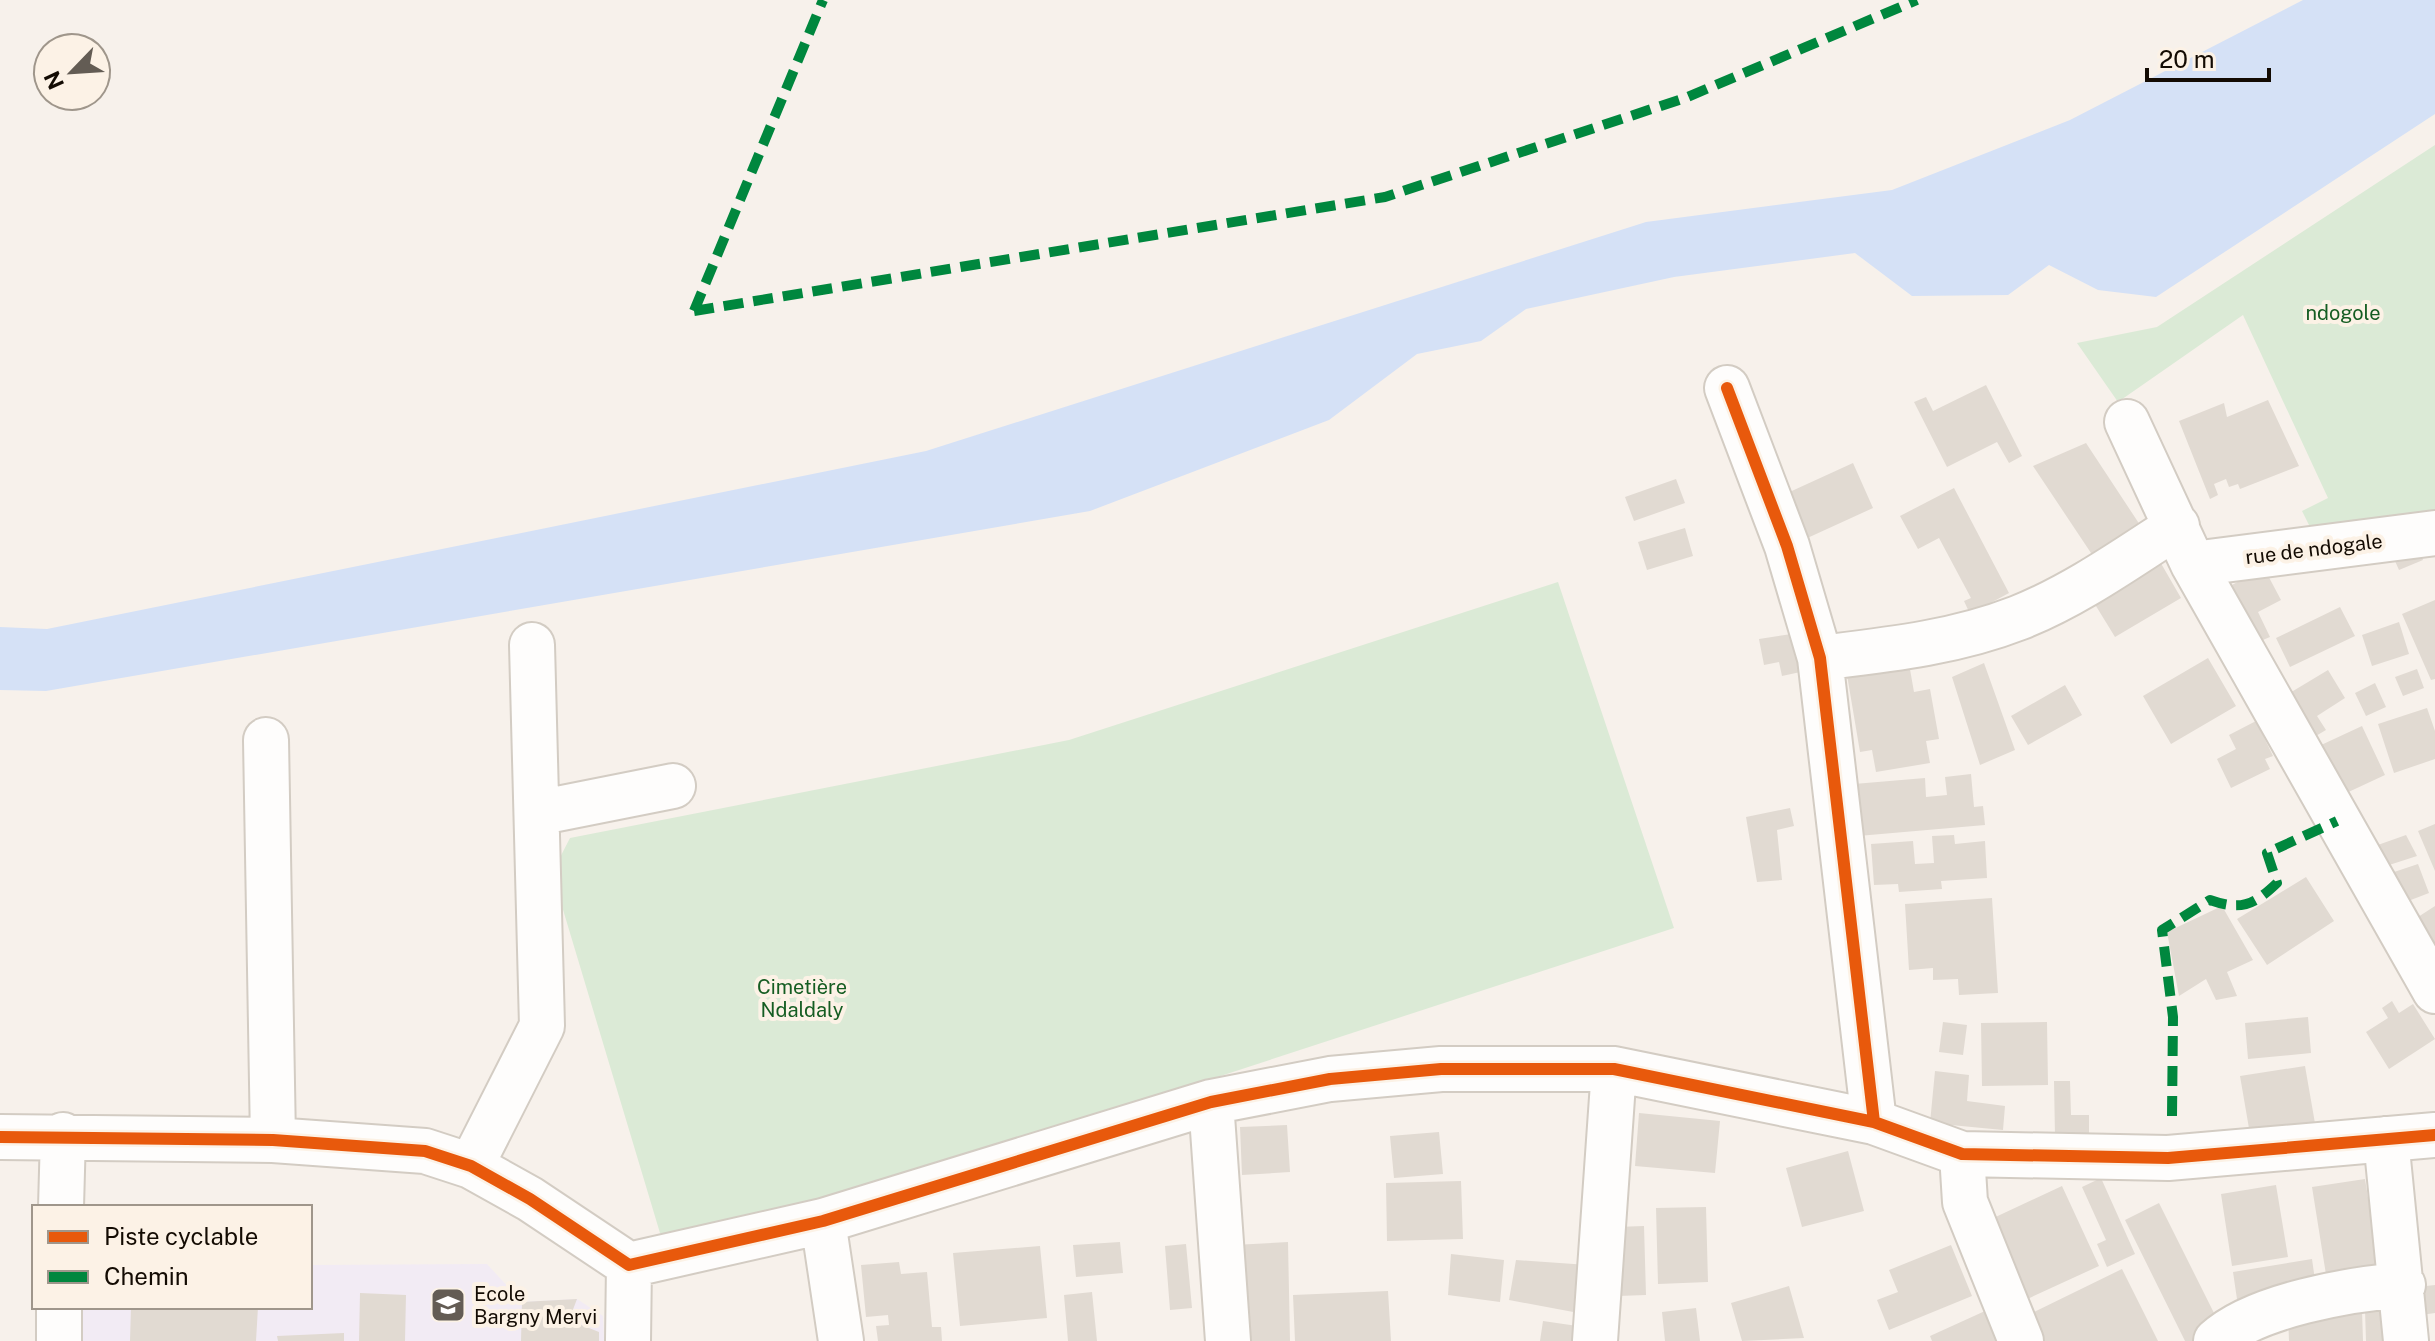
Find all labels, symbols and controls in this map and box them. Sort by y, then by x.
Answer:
north arrow [32,32,112,112]
scale bar [2147,32,2269,82]
text: 20 m [2159,45,2215,73]
text: N [38,67,69,94]
park label: ndogole [2305,301,2381,325]
street label: rue de ndogale [2244,529,2384,569]
park label: Cimetière Ndaldaly [757,975,847,1022]
legend [32,1205,312,1309]
text: Piste cyclable [104,1222,258,1250]
text: Chemin [104,1262,189,1290]
place label: Ecole Bargny Mervi [474,1282,597,1329]
school or university icon: Ecole Bargny Mervi [429,1286,467,1324]

